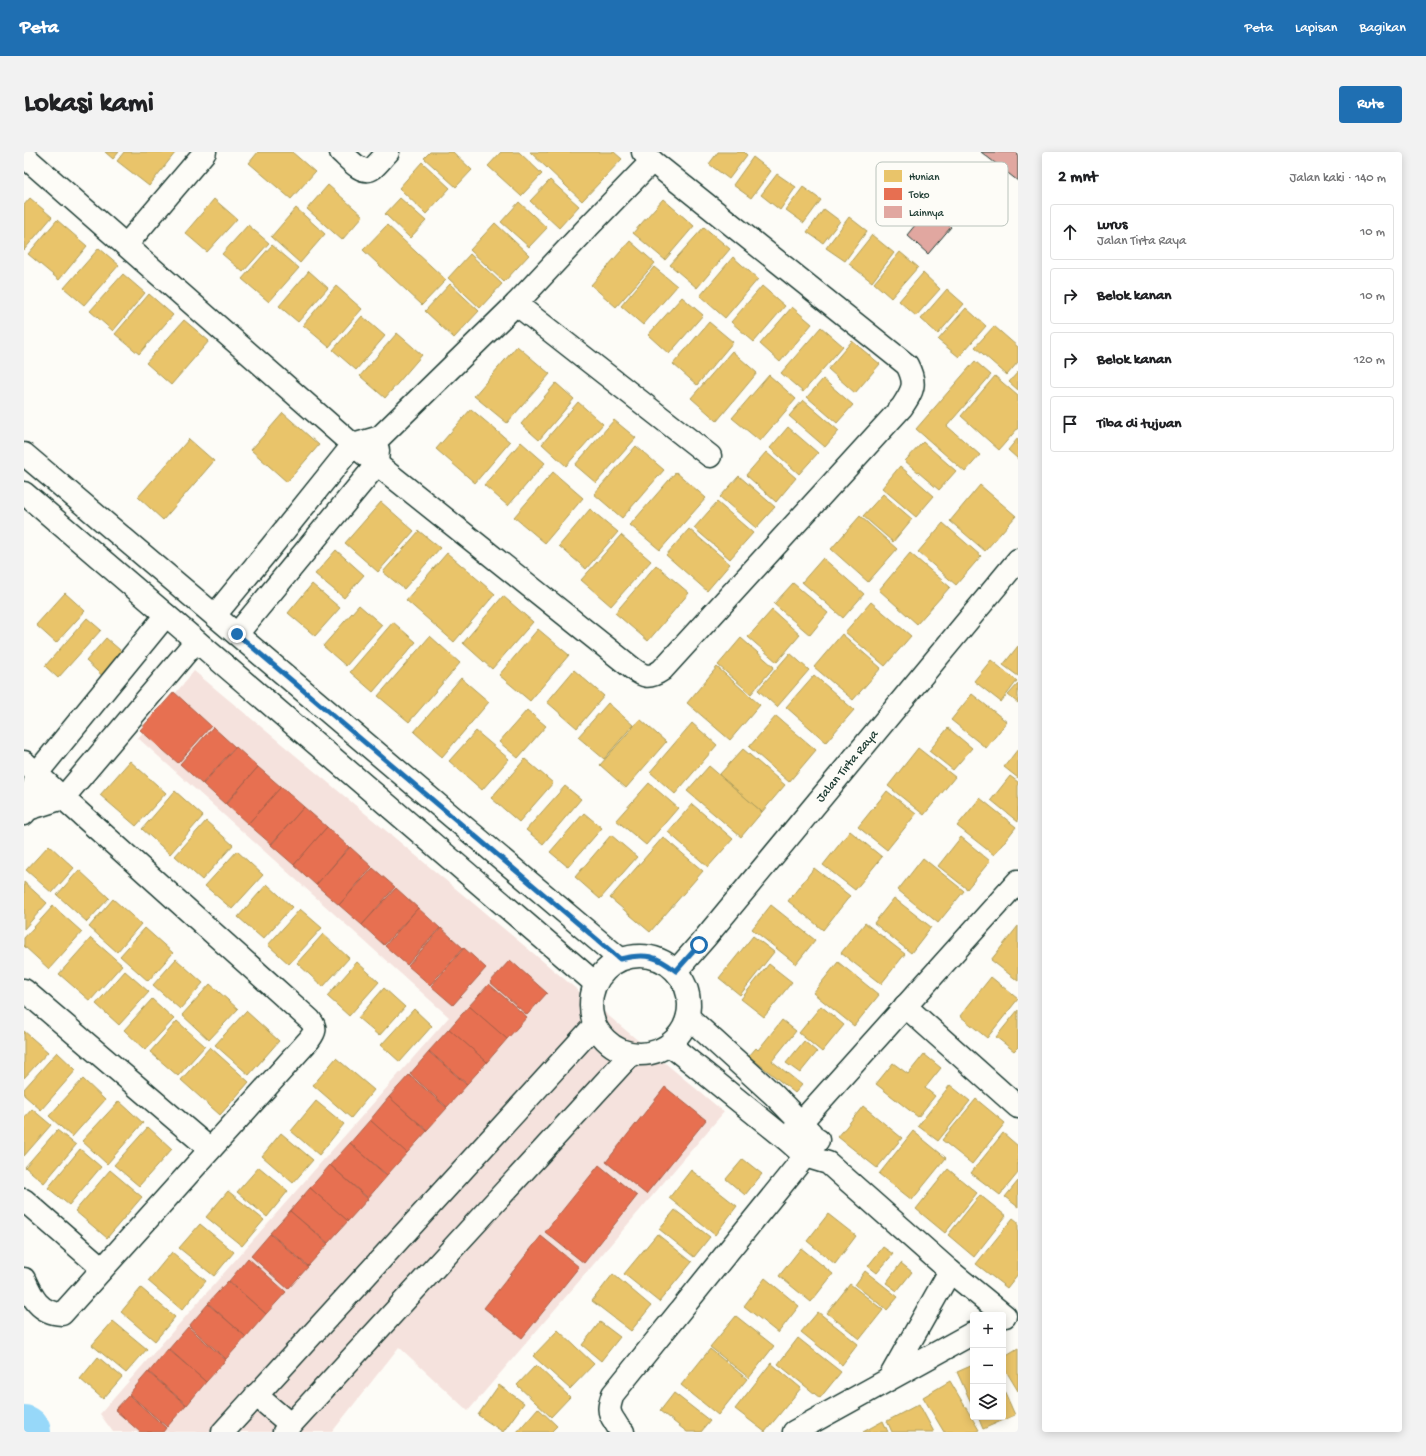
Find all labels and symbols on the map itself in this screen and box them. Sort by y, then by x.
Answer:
legend [876,162,1008,226]
text: Hunian [909,172,940,184]
text: Toko [908,190,930,202]
text: Lainnya [909,208,944,220]
route end [228,625,246,643]
street label: Jalan Tirta Raya [813,726,882,805]
route start [690,936,708,954]

